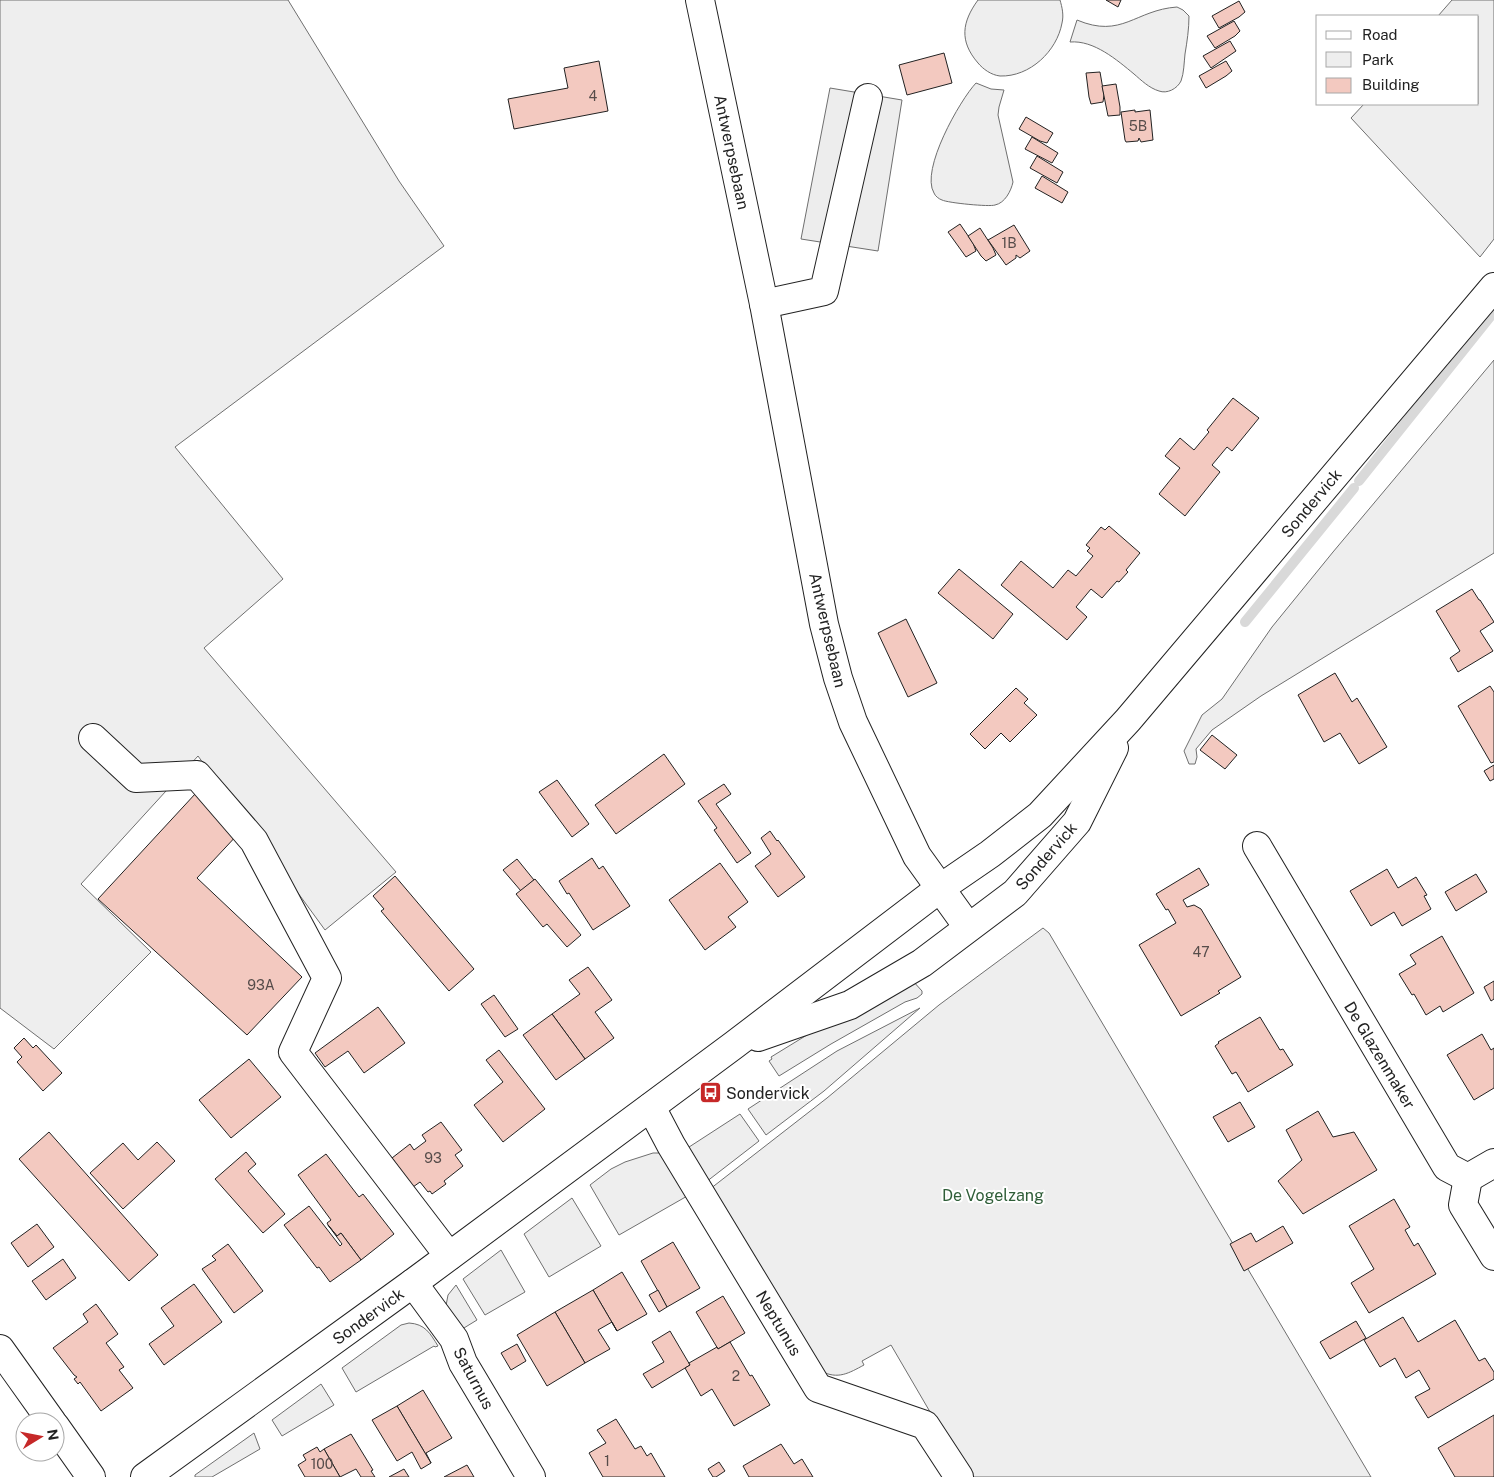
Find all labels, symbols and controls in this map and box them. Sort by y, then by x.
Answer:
legend [1316,15,1479,105]
text: Road [1362,26,1398,43]
text: Park [1362,51,1394,68]
text: Building [1362,76,1420,93]
house number: 4 [589,88,598,104]
street label: Antwerpsebaan [710,93,753,211]
house number: 5B [1129,118,1147,134]
house number: 1B [1001,235,1017,251]
street label: Sondervick [1277,465,1346,541]
street label: Antwerpsebaan [805,571,850,689]
street label: Sondervick [1012,819,1081,894]
house number: 47 [1192,944,1210,960]
house number: 93A [247,977,275,993]
street label: De Glazenmaker [1340,998,1419,1112]
bus stop icon: Sondervick [698,1081,722,1105]
place label: Sondervick [726,1084,810,1103]
house number: 93 [424,1150,442,1166]
park label: De Vogelzang [942,1186,1044,1205]
street label: Sondervick [329,1284,408,1349]
street label: Neptunus [752,1287,805,1359]
street label: Saturnus [449,1344,498,1413]
house number: 2 [732,1368,740,1384]
north arrow [15,1412,65,1462]
text: N [44,1428,62,1442]
house number: 1 [604,1453,610,1469]
house number: 100 [311,1456,333,1472]

